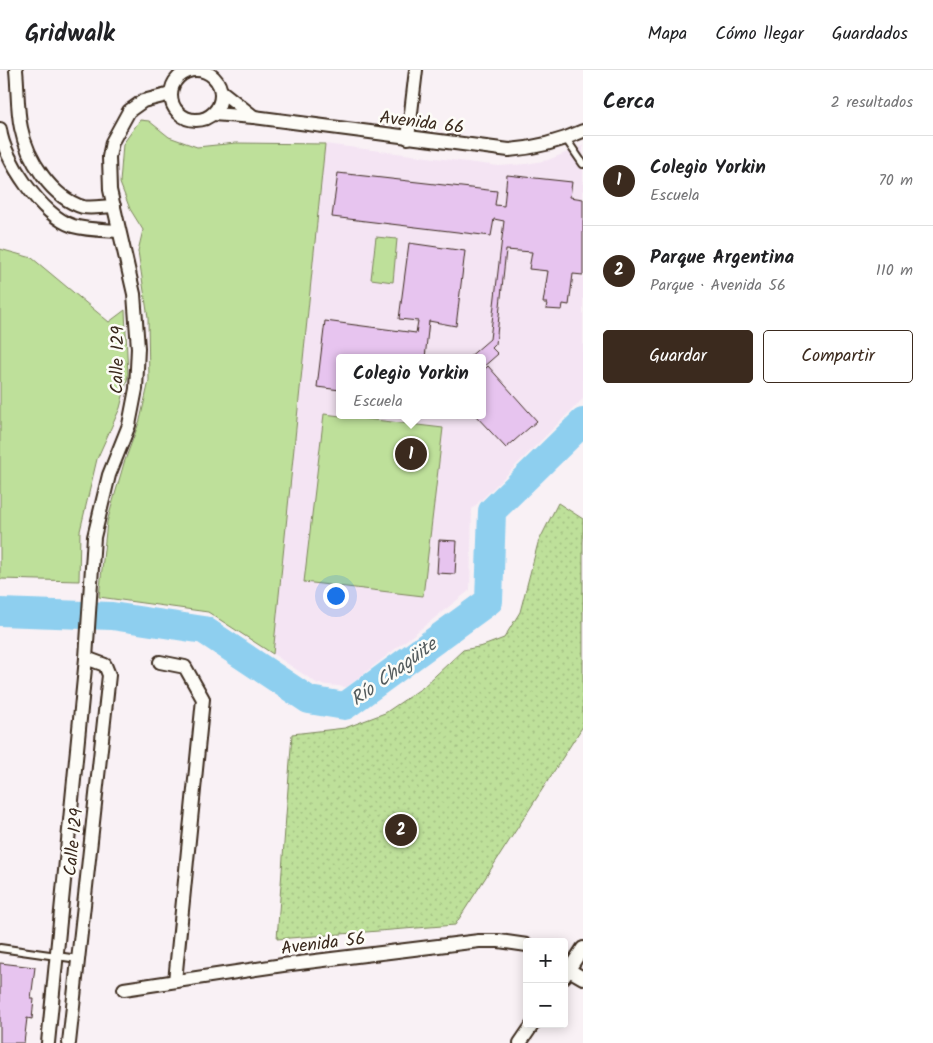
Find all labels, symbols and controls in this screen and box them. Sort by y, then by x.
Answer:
text: Gridwalk [25,15,115,54]
text: Mapa [648,20,687,49]
text: Cómo llegar [715,20,804,49]
text: Guardados [832,20,908,49]
text: Cerca [603,86,655,119]
text: 2 resultados [831,90,913,115]
street label: Avenida 66 [378,104,466,143]
text: Colegio Yorkin [650,153,766,183]
text: 1 [617,168,621,193]
text: 70 m [878,168,913,193]
text: Escuela [650,183,700,208]
text: Parque Argentina [650,243,794,273]
text: 2 [614,258,624,283]
text: 110 m [876,258,913,283]
text: Parque · Avenida 56 [650,273,786,298]
street label: Calle 129 [103,325,134,394]
button: Guardar [603,330,753,383]
button: Compartir [763,330,913,383]
popup [336,354,486,419]
text: Colegio Yorkin [353,359,469,389]
text: Escuela [353,389,403,414]
pin: 1 [395,435,427,473]
your location [323,583,349,609]
water label: Río Chagüite [345,629,446,714]
street label: Calle 129 [57,806,93,878]
pin: 2 [385,811,417,849]
street label: Avenida 56 [279,925,367,964]
map controls [523,938,568,1028]
button: + [523,938,568,983]
button: − [523,983,568,1028]

